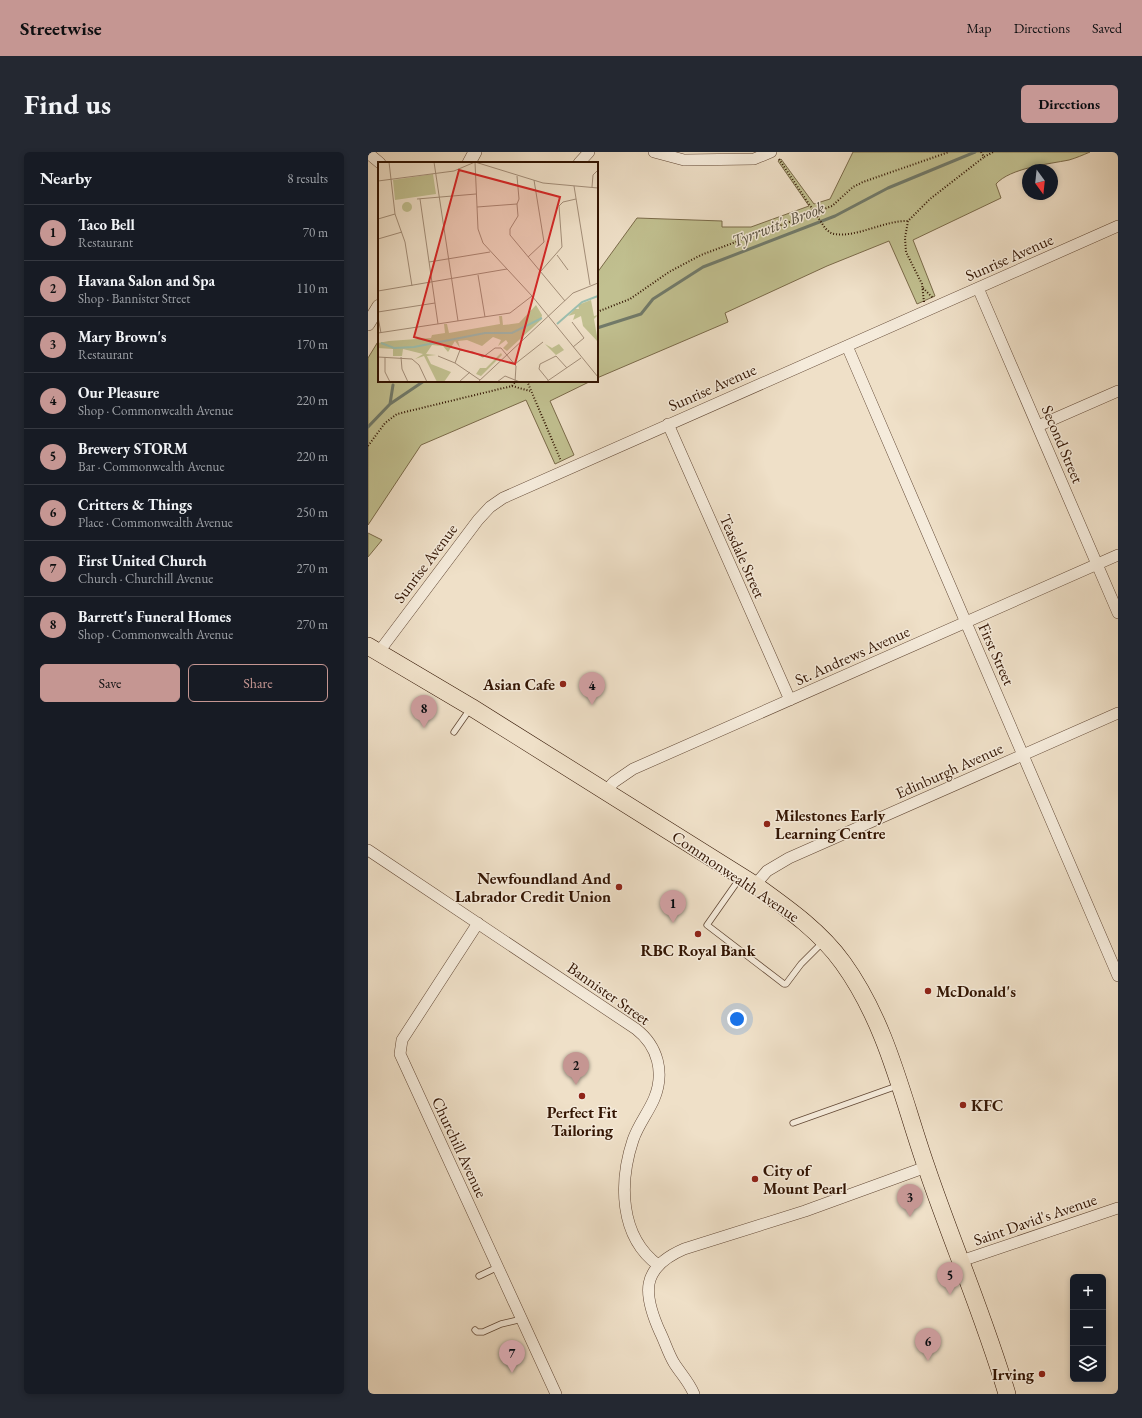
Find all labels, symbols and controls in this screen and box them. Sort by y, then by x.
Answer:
text: Streetwise [20,16,102,41]
text: Map [966,19,992,37]
text: Directions [1014,19,1070,37]
text: Saved [1092,19,1122,37]
button: Directions [1021,85,1118,123]
text: Find us [24,86,111,122]
inset map [378,162,598,382]
north arrow [1022,164,1058,200]
text: Nearby [40,167,92,189]
text: 8 results [287,170,328,187]
water label: Tyrrwit's Brook [728,196,828,252]
text: Taco Bell [78,215,135,234]
text: 1 [50,224,56,241]
text: 70 m [303,224,328,241]
street label: Sunrise Avenue [962,229,1056,286]
text: Restaurant [78,234,133,251]
text: Havana Salon and Spa [78,271,215,290]
text: 2 [50,280,56,297]
text: 110 m [297,280,328,297]
text: Shop · Bannister Street [78,290,190,307]
text: Mary Brown's [78,327,166,346]
text: 3 [50,336,56,353]
text: 170 m [297,336,328,353]
text: Restaurant [78,346,133,363]
street label: Sunrise Avenue [665,359,759,416]
text: Our Pleasure [78,383,159,402]
text: 4 [50,392,56,409]
text: 220 m [297,392,328,409]
text: Shop · Commonwealth Avenue [78,402,233,419]
street label: Second Street [1037,402,1088,486]
text: Brewery STORM [78,439,188,458]
text: 5 [50,448,56,465]
text: 220 m [297,448,328,465]
text: Bar · Commonwealth Avenue [78,458,224,475]
text: Critters & Things [78,495,192,514]
text: 6 [50,504,56,521]
text: 250 m [297,504,328,521]
street label: Teasdale Street [715,511,770,601]
text: Place · Commonwealth Avenue [78,514,233,531]
street label: Sunrise Avenue [389,519,462,607]
text: First United Church [78,551,207,570]
text: 7 [50,560,56,577]
text: 270 m [297,560,328,577]
text: Church · Churchill Avenue [78,570,213,587]
text: Barrett's Funeral Homes [78,607,231,626]
text: 8 [50,616,56,633]
text: 270 m [297,616,328,633]
street label: First Street [974,620,1020,689]
street label: St. Andrews Avenue [791,621,913,690]
text: Shop · Commonwealth Avenue [78,626,233,643]
button: Save [40,664,180,702]
button: Share [188,664,328,702]
pin: 4 [579,672,605,705]
place label: Asian Cafe [482,674,555,695]
marker: Asian Cafe [558,679,568,689]
pin: 8 [411,695,437,728]
street label: Edinburgh Avenue [892,737,1006,804]
place label: Milestones Early Learning Centre [775,805,886,844]
marker: Milestones Early Learning Centre [762,819,772,829]
street label: Commonwealth Avenue [668,826,804,927]
place label: Newfoundland And Labrador Credit Union [455,868,611,907]
marker: Newfoundland And Labrador Credit Union [614,882,624,892]
pin: 1 [660,890,686,923]
marker: RBC Royal Bank [693,929,703,939]
place label: RBC Royal Bank [641,940,756,961]
street label: Bannister Street [563,957,654,1030]
place label: McDonald's [936,981,1016,1002]
marker: McDonald's [923,986,933,996]
your location [727,1009,747,1029]
pin: 2 [563,1052,589,1085]
marker: Perfect Fit Tailoring [577,1091,587,1101]
street label: Churchill Avenue [427,1093,492,1201]
place label: KFC [971,1095,1003,1116]
marker: KFC [958,1100,968,1110]
place label: Perfect Fit Tailoring [547,1102,617,1141]
place label: City of Mount Pearl [763,1160,847,1199]
marker: City of Mount Pearl [750,1174,760,1184]
pin: 3 [897,1184,923,1217]
street label: Saint David's Avenue [971,1189,1100,1250]
pin: 5 [937,1262,963,1295]
map controls [1070,1274,1106,1382]
button: + [1070,1274,1106,1310]
button: − [1070,1310,1106,1346]
pin: 6 [915,1328,941,1361]
pin: 7 [499,1340,525,1373]
button: layers [1070,1346,1106,1382]
place label: Irving [992,1364,1035,1385]
marker: Irving [1037,1369,1047,1379]

